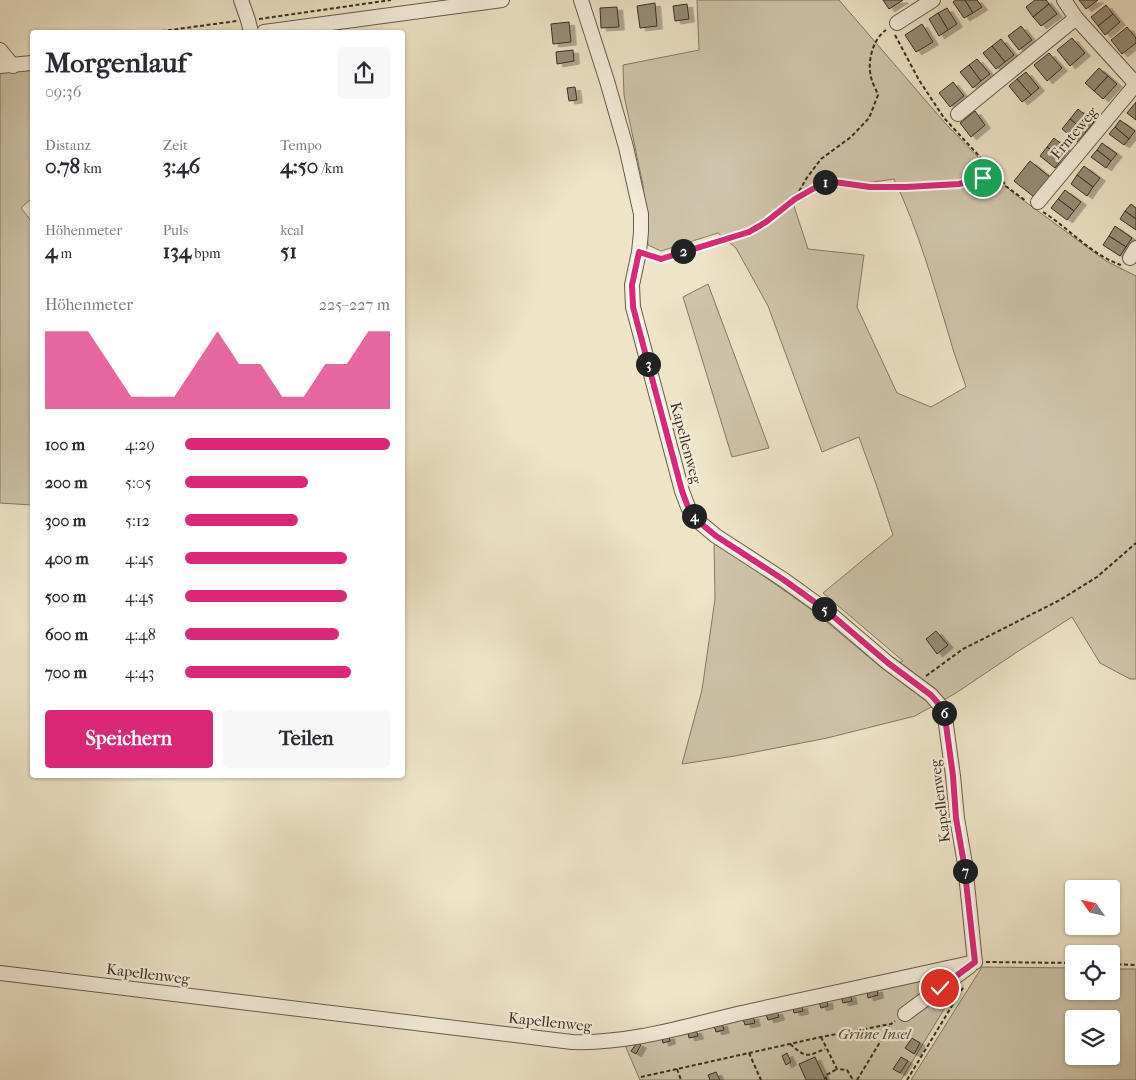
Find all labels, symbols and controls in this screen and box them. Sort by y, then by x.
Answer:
text: Morgenlauf [45,46,187,79]
button: share [338,47,390,99]
text: 09:36 [45,82,81,101]
street label: Ernteweg [1047,102,1102,163]
text: Distanz [45,137,91,154]
text: Zeit [163,137,188,154]
text: Tempo [280,137,322,154]
text: 0.78 [45,154,80,178]
text: 3:46 [163,154,200,178]
text: 4:50 [280,154,318,178]
pin [962,157,1004,199]
text: km [80,160,102,177]
text: /km [318,160,344,177]
icon: arrive [969,164,997,192]
pin: 1 [812,170,838,194]
text: 1 [823,174,828,191]
text: Höhenmeter [45,222,122,239]
text: Puls [163,222,188,239]
text: kcal [280,222,304,239]
pin: 2 [670,238,696,264]
text: 4 [45,239,57,263]
text: 134 [163,239,191,263]
text: 51 [280,239,297,263]
text: 2 [680,243,687,260]
text: m [57,245,72,262]
text: bpm [191,245,221,262]
text: Höhenmeter [45,295,133,314]
text: 225–227 m [319,295,390,314]
pin: 3 [636,352,660,376]
text: 3 [646,356,651,373]
street label: Kapellenweg [666,400,706,487]
text: 100 m [45,435,85,454]
text: 4:29 [125,435,155,454]
text: 200 m [45,473,88,492]
text: 5:05 [125,473,152,492]
pin: 4 [682,504,706,528]
text: 4 [690,508,699,525]
text: 300 m [45,511,86,530]
text: 5:12 [125,511,150,530]
text: 400 m [45,549,89,568]
text: 4:45 [125,549,154,568]
text: 500 m [45,587,86,606]
text: 4:45 [125,587,154,606]
pin: 5 [812,596,836,622]
text: 5 [821,601,828,618]
text: 600 m [45,625,88,644]
text: 4:48 [125,625,156,644]
text: 700 m [45,663,87,682]
text: 4:43 [125,663,154,682]
pin: 6 [932,700,956,726]
text: 6 [941,705,948,722]
button: Speichern [45,710,213,768]
button: Teilen [223,710,390,768]
street label: Kapellenweg [926,757,954,844]
pin: 7 [952,858,978,884]
text: 7 [962,863,969,880]
north arrow [1065,880,1120,935]
map controls [1065,880,1120,1065]
button: locate [1065,945,1120,1000]
street label: Kapellenweg [105,960,192,988]
pin [919,967,961,1009]
icon: check [926,974,954,1002]
street label: Kapellenweg [507,1009,594,1035]
button: layers [1065,1010,1120,1065]
park label: Grüne Insel [838,1025,912,1043]

